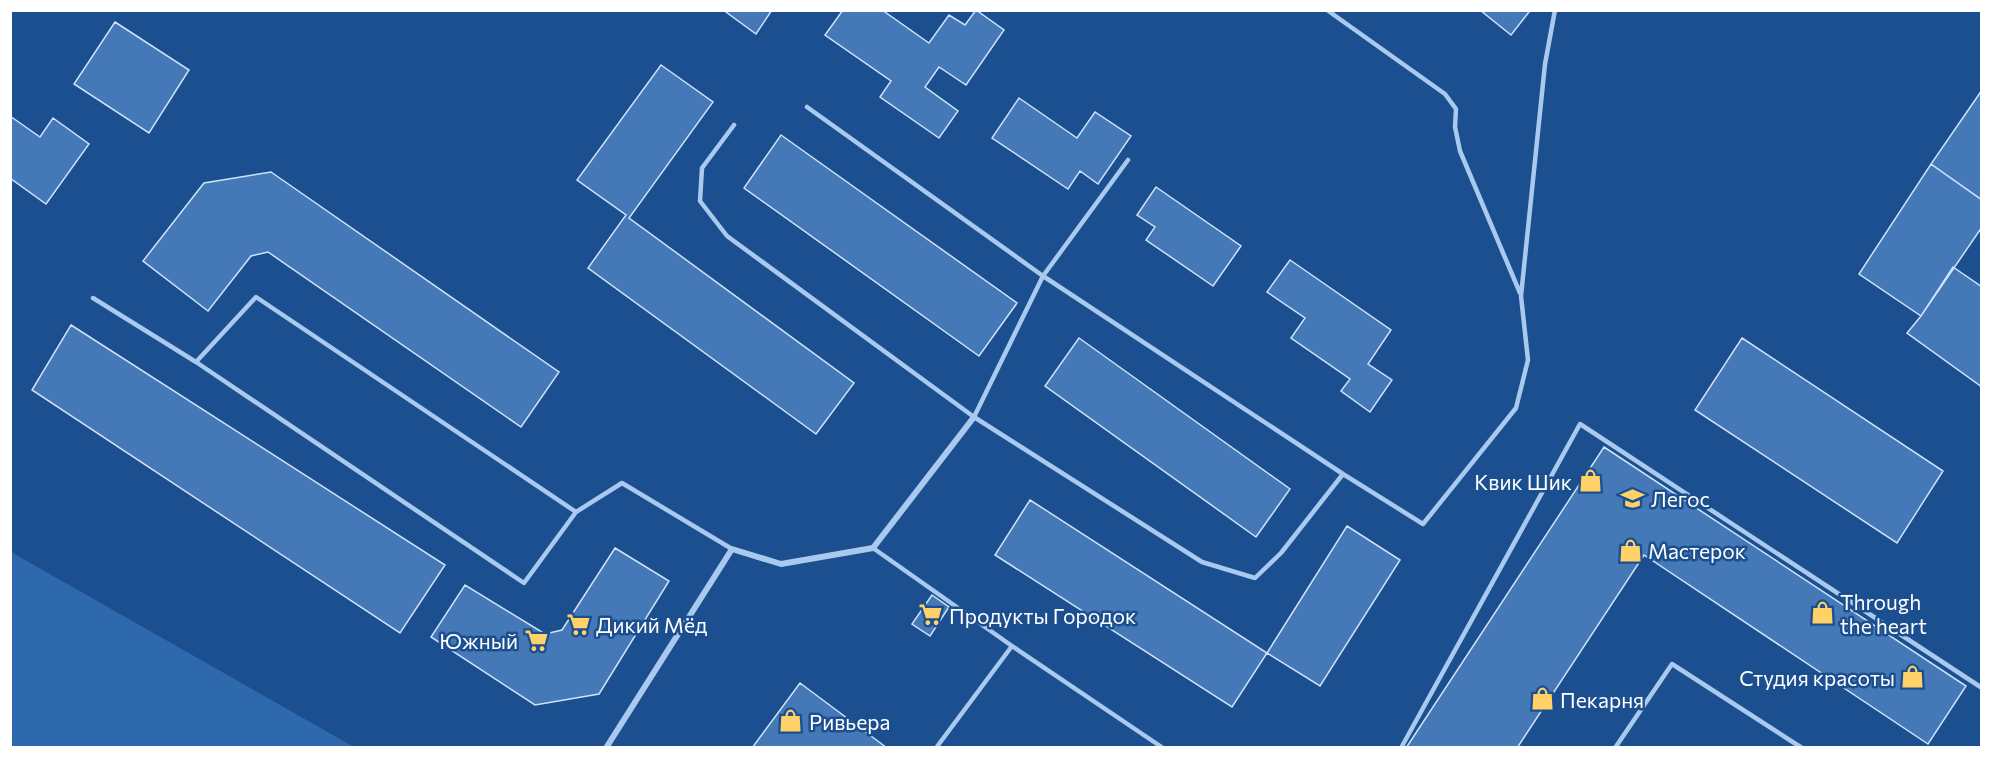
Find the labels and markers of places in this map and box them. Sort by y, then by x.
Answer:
shop icon: Квик Шик [1577,468,1603,494]
place label: Квик Шик [1474,469,1572,494]
school or university icon: Легос [1620,485,1646,511]
place label: Легос [1651,486,1710,511]
shop icon: Мастерок [1617,537,1643,563]
place label: Мастерок [1648,538,1746,563]
place label: Through the heart [1840,589,1927,638]
shop icon: Through the heart [1809,600,1835,626]
supermarket icon: Продукты Городок [918,602,944,628]
place label: Продукты Городок [949,603,1136,628]
supermarket icon: Дикий Мёд [565,611,591,637]
place label: Дикий Мёд [596,612,707,637]
supermarket icon: Южный [523,627,549,653]
place label: Южный [439,628,518,653]
shop icon: Студия красоты [1900,664,1926,690]
place label: Студия красоты [1739,665,1895,690]
shop icon: Пекарня [1529,686,1555,712]
place label: Пекарня [1560,687,1644,712]
shop icon: Ривьера [778,708,804,734]
place label: Ривьера [809,709,890,734]

